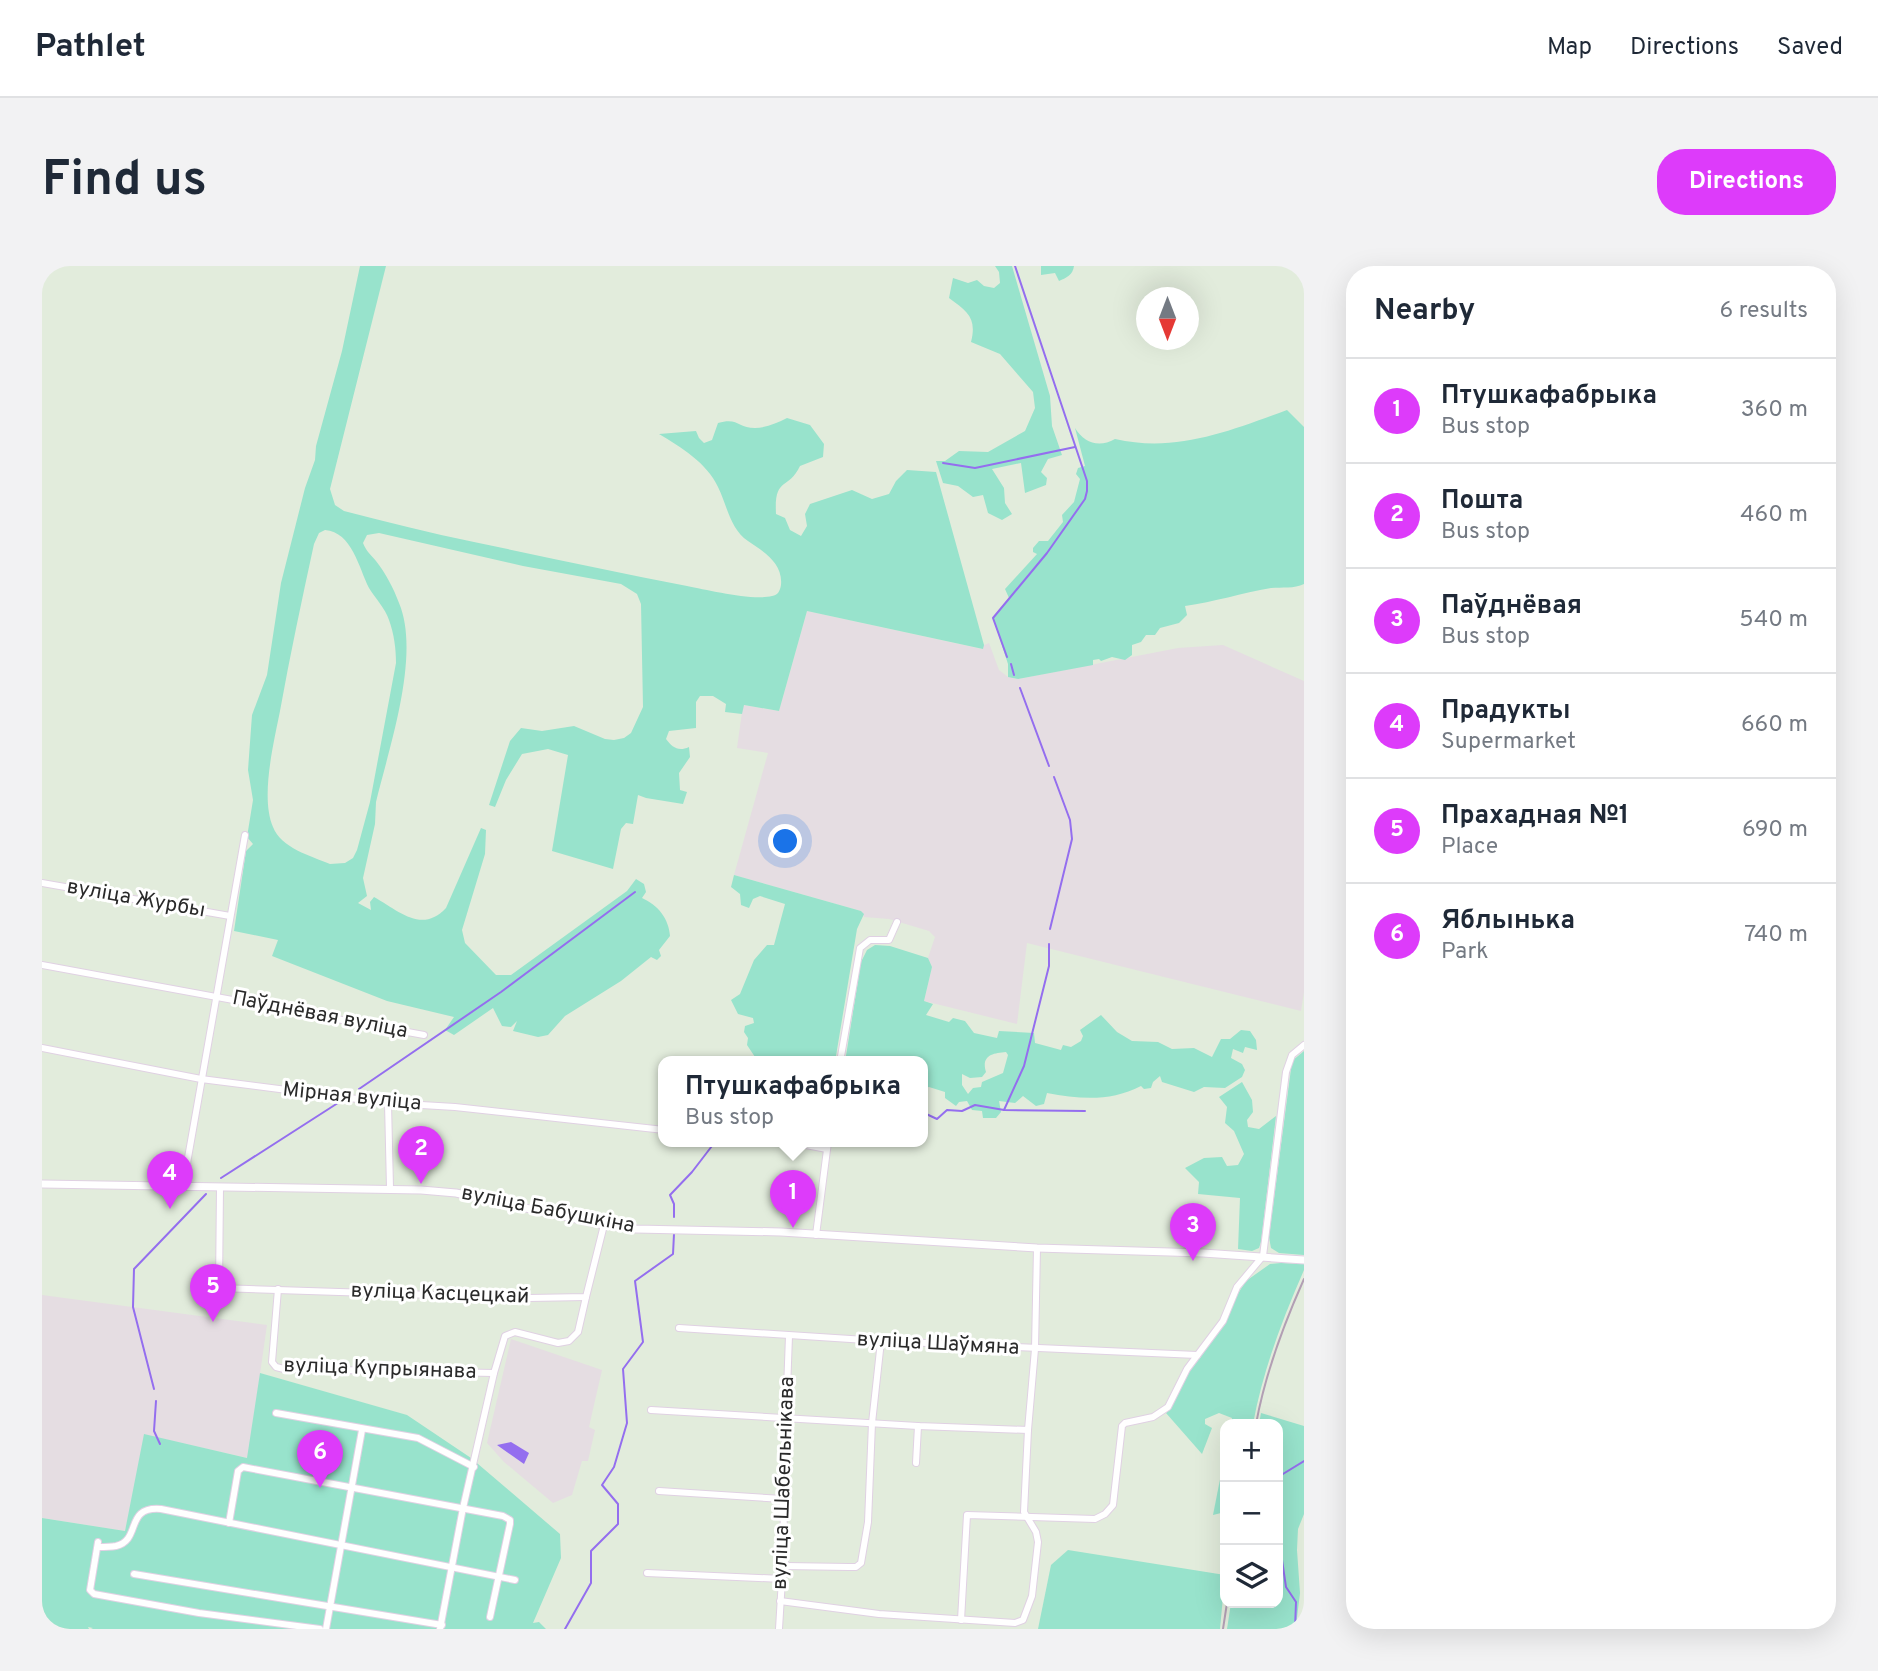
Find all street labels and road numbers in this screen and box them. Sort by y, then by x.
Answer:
street label: вуліца Журбы [65,874,207,924]
street label: Паўднёвая вуліца [230,985,410,1045]
street label: Мірная вуліца [281,1076,423,1118]
street label: вуліца Бабушкіна [459,1180,637,1240]
street label: вуліца Касцецкай [350,1277,530,1311]
street label: вуліца Шаўмяна [856,1326,1020,1362]
street label: вуліца Купрыянава [283,1352,477,1386]
street label: вуліца Шабельнікава [767,1376,801,1590]

